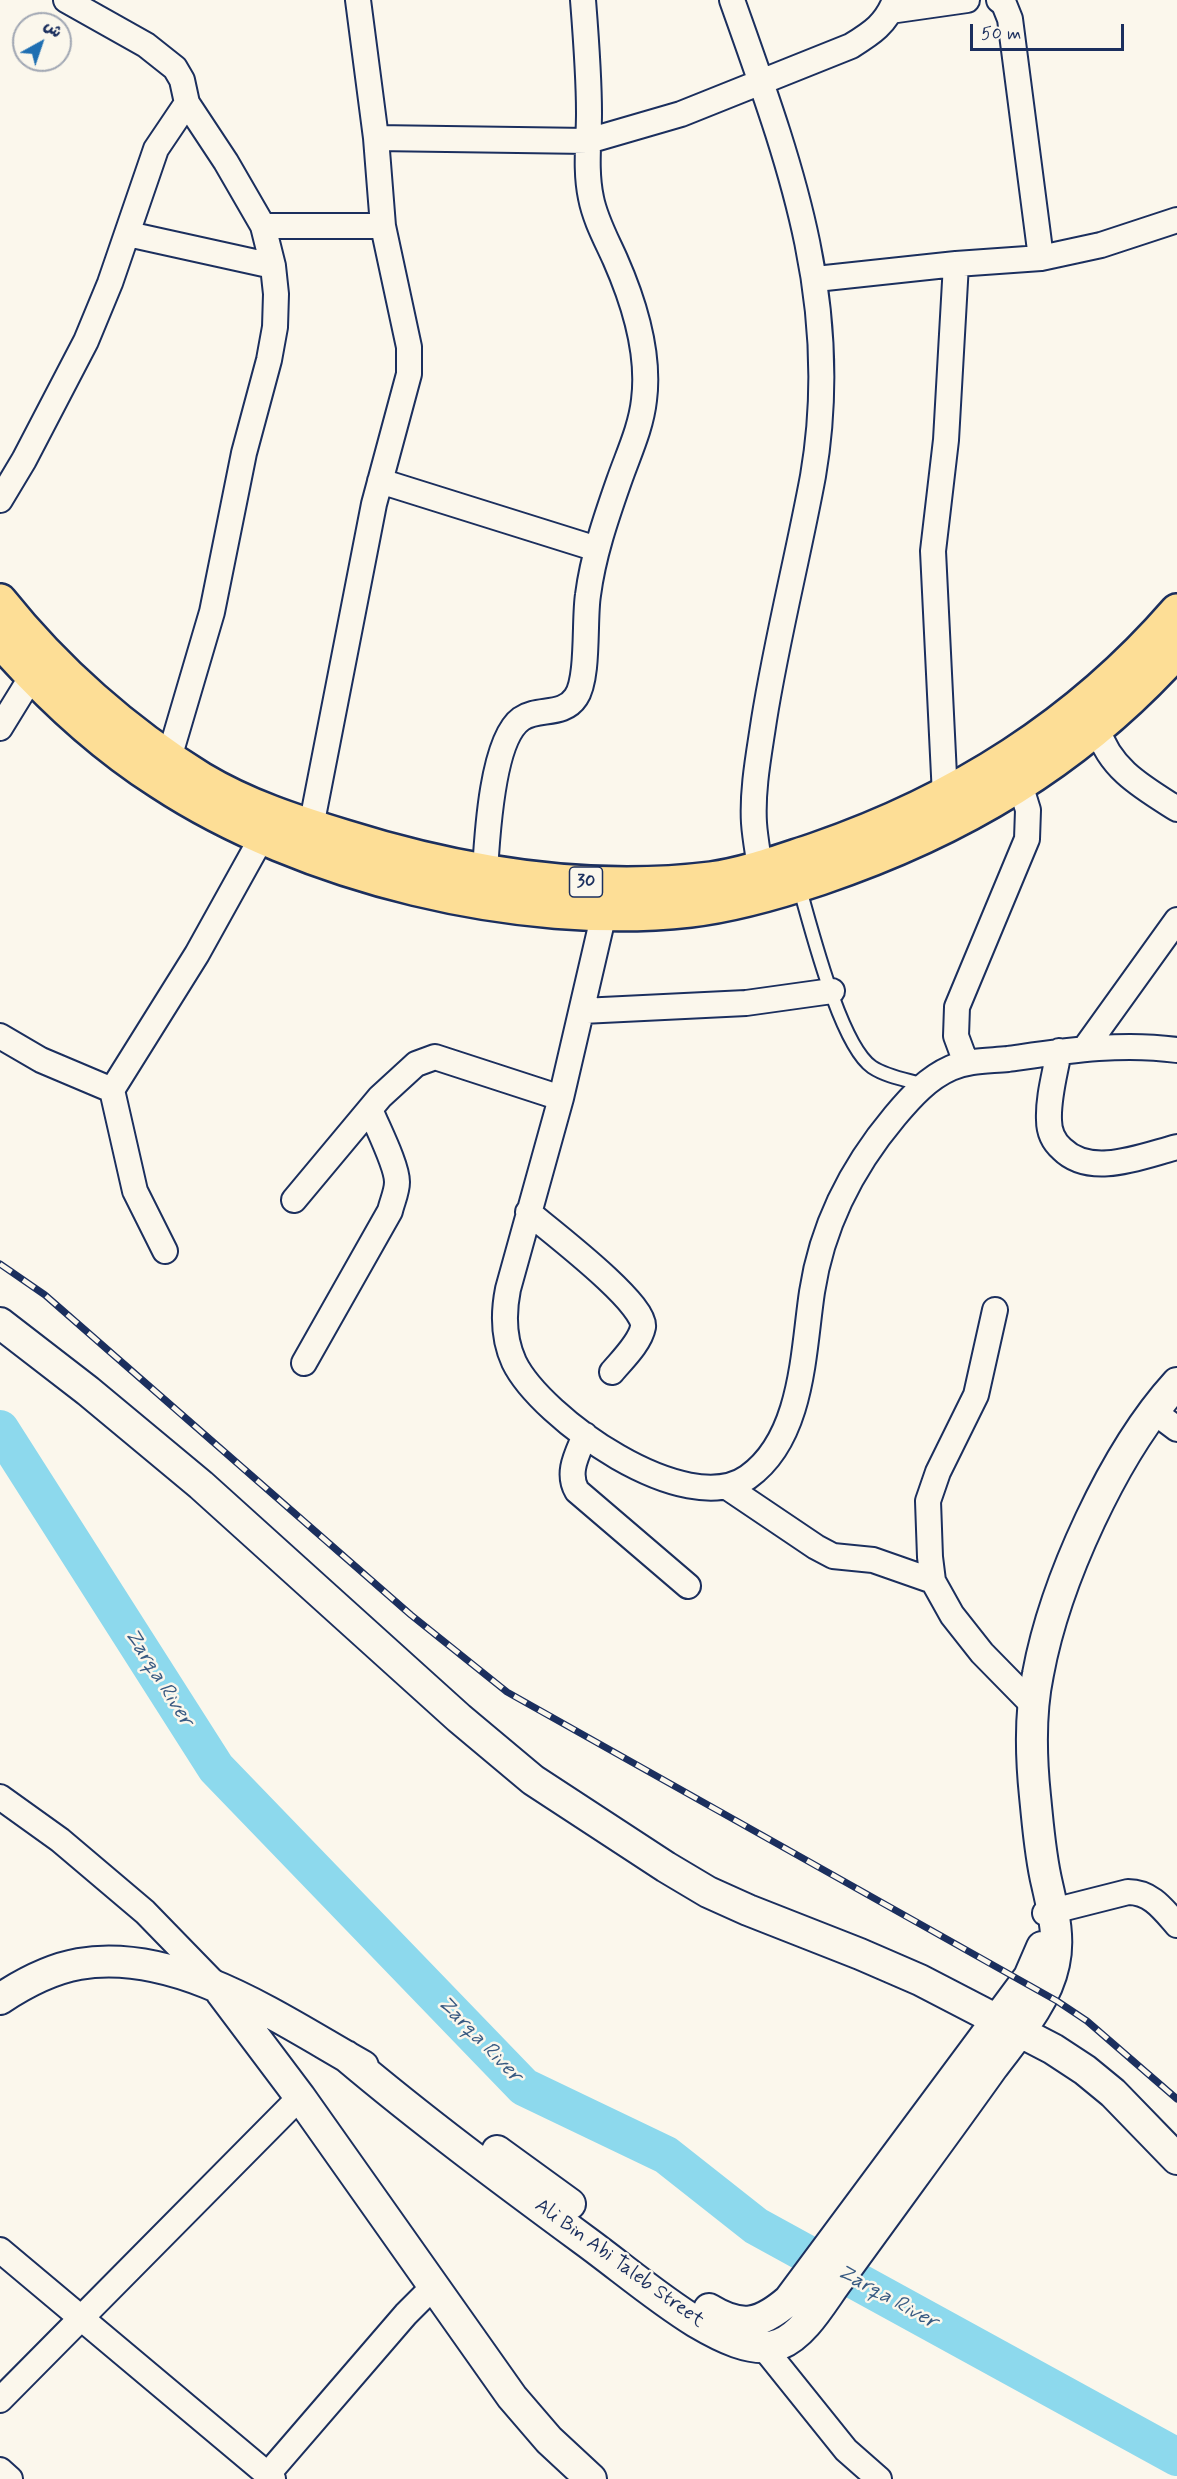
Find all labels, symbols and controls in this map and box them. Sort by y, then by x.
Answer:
north arrow [12,12,72,72]
scale bar [973,12,1128,50]
text: ش [39,16,66,43]
text: 50 m [981,22,1021,46]
road number: 30 [570,867,602,897]
water label: Zarqa River [118,1625,198,1731]
water label: Zarqa River [432,1992,526,2088]
street label: Ali Bin Abi Taleb Street [529,2194,709,2334]
water label: Zarqa River [833,2260,941,2336]

